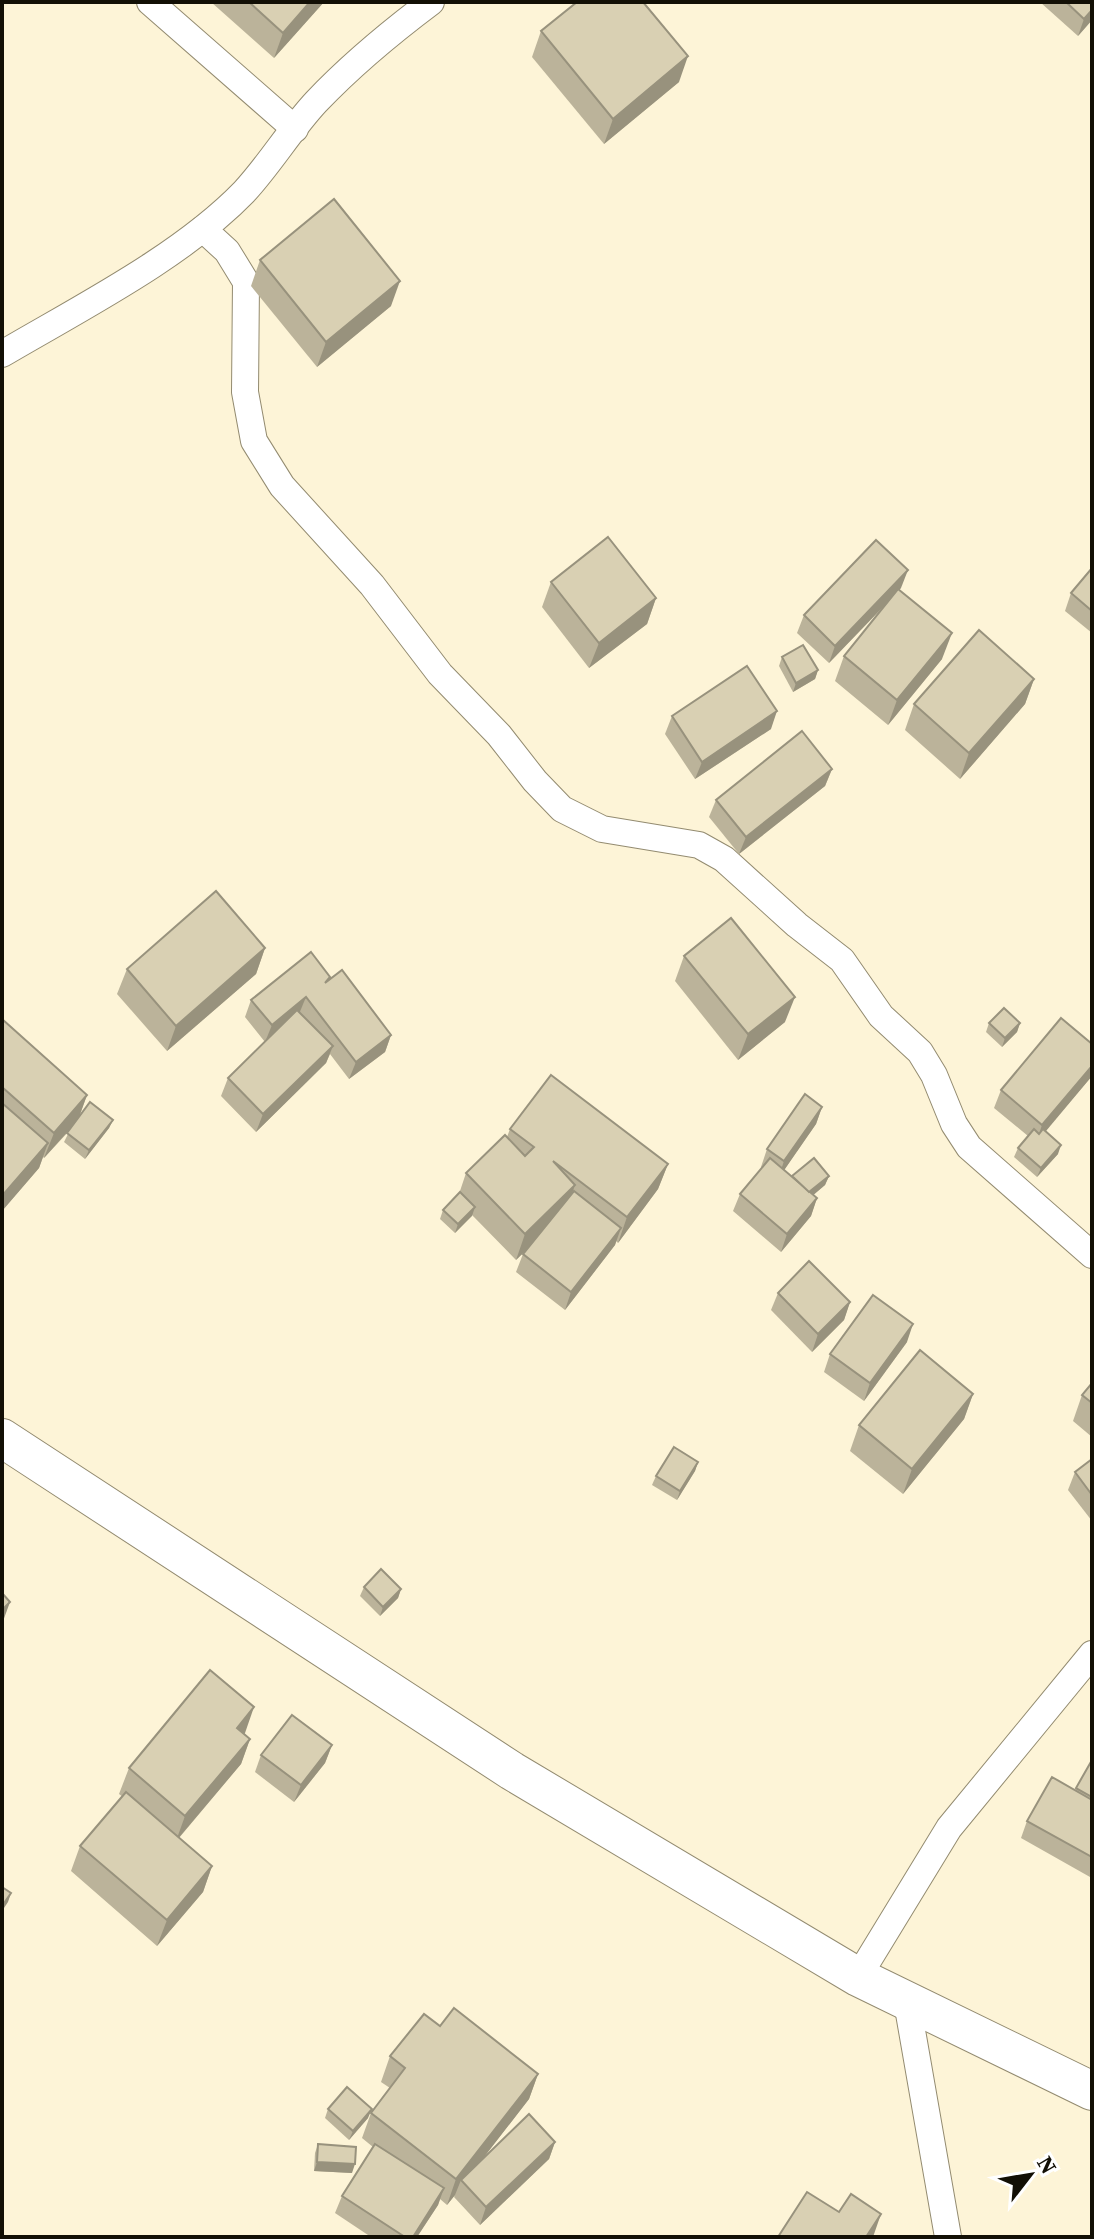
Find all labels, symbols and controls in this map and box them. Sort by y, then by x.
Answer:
north arrow [990,2135,1070,2215]
text: N [1030,2150,1064,2179]

